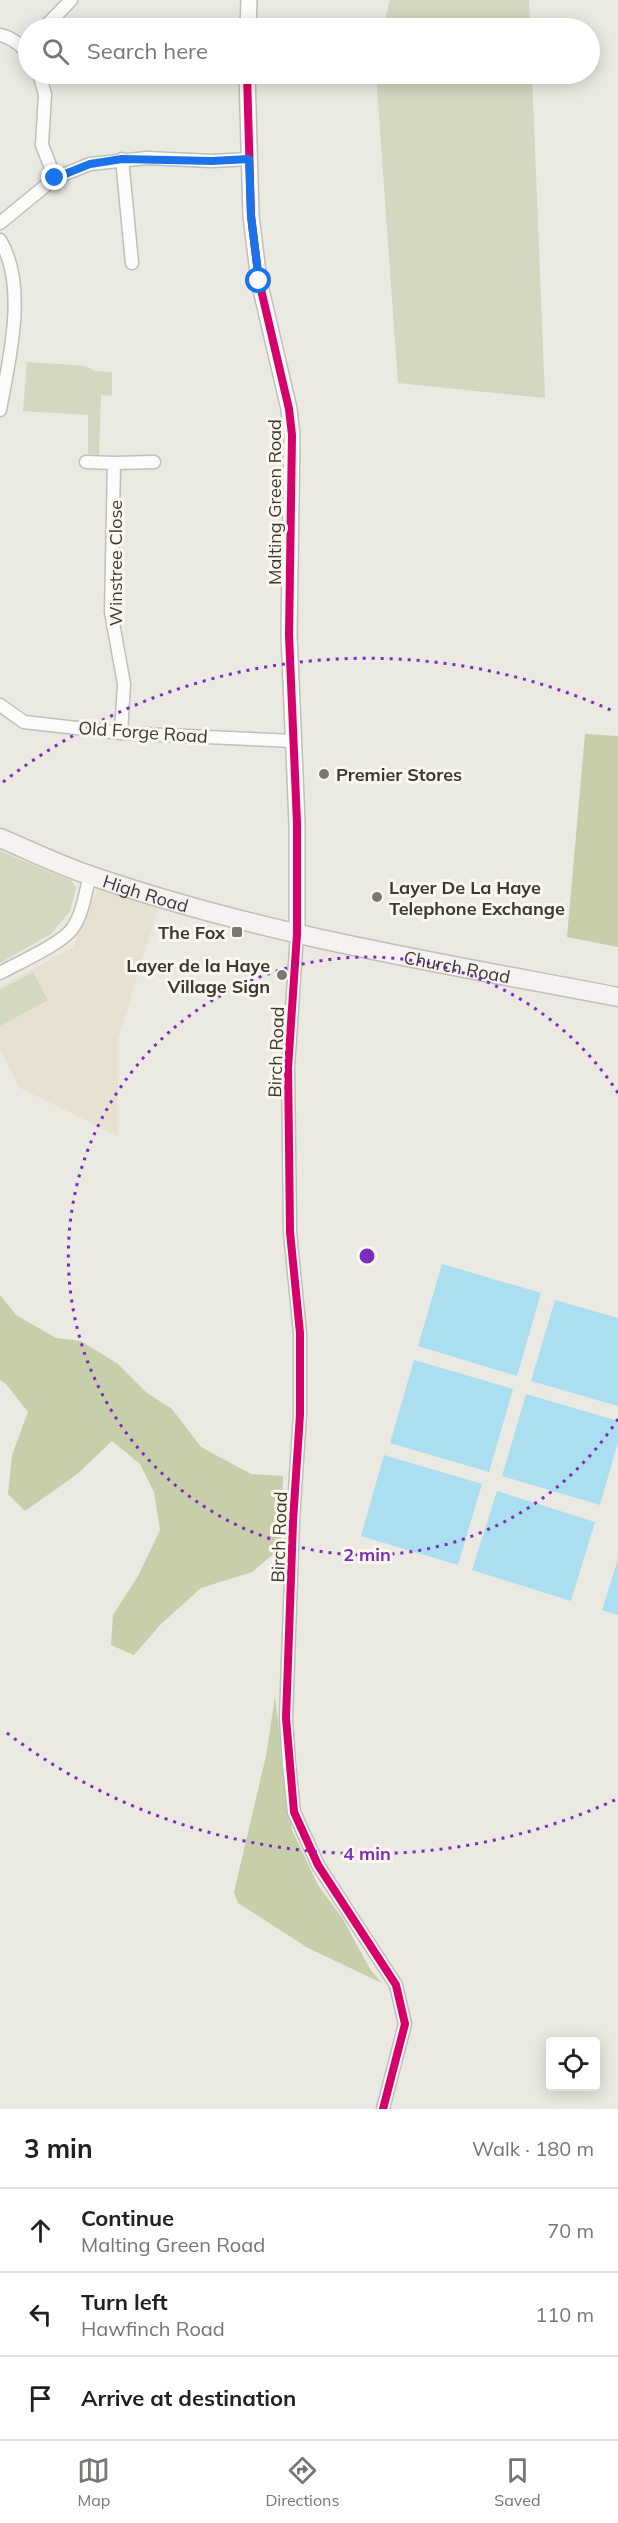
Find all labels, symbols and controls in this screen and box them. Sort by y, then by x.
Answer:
search box [18,18,600,84]
icon: search [39,35,72,68]
text: Search here [87,37,208,65]
route end [41,164,67,190]
route start [245,267,271,293]
street label: Malting Green Road [263,419,286,585]
street label: Winstree Close [104,500,127,626]
street label: Old Forge Road [78,716,208,748]
place label: Premier Stores [336,763,462,786]
marker: Premier Stores [317,767,331,781]
street label: High Road [100,869,191,917]
place label: Layer De La Haye Telephone Exchange [389,876,565,920]
marker: Layer De La Haye Telephone Exchange [370,890,384,904]
place label: The Fox [158,921,226,944]
marker: The Fox [230,925,244,939]
street label: Church Road [402,945,512,988]
place label: Layer de la Haye Village Sign [126,954,270,998]
marker: Layer de la Haye Village Sign [275,968,289,982]
street label: Birch Road [263,1006,289,1098]
centre of rings [357,1246,377,1266]
street label: Birch Road [266,1491,292,1583]
text: 2 min [343,1543,391,1566]
text: 4 min [343,1842,391,1865]
map controls [546,2037,600,2091]
button: locate [546,2037,600,2091]
text: 3 min [24,2132,93,2165]
text: Walk · 180 m [472,2136,594,2161]
text: Continue [81,2204,174,2232]
icon: ahead [24,2214,57,2247]
text: 70 m [547,2218,594,2243]
text: Malting Green Road [81,2232,265,2257]
text: Turn left [81,2288,168,2316]
icon: left [24,2298,57,2331]
text: 110 m [535,2302,594,2327]
text: Hawfinch Road [81,2316,225,2341]
icon: arrive [24,2382,57,2415]
text: Arrive at destination [81,2384,296,2412]
tab: Map [77,2454,110,2510]
tab: Directions [265,2454,339,2510]
tab: Saved [494,2454,541,2510]

